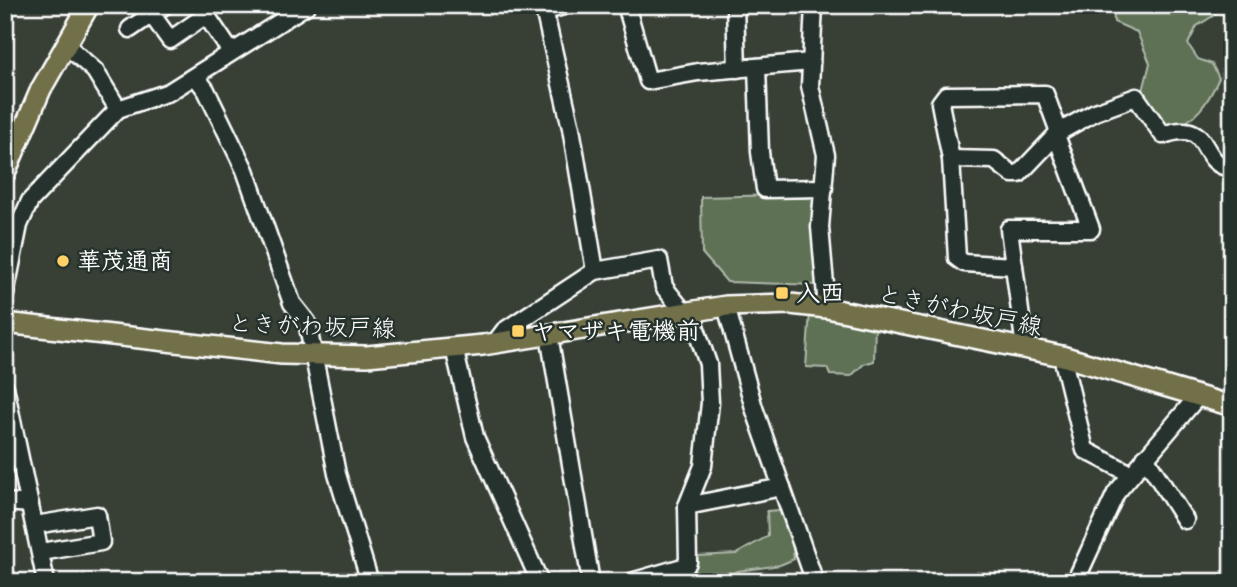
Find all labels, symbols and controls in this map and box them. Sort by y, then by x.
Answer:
place label: 華茂通商 [77,249,173,279]
marker: 華茂通商 [55,253,71,269]
street label: ときがわ坂戸線 [874,281,1044,345]
place label: 入西 [796,282,844,311]
marker: 入西 [774,285,790,301]
street label: ときがわ坂戸線 [228,311,396,347]
place label: ヤマザキ電機前 [532,319,700,349]
marker: ヤマザキ電機前 [510,323,526,339]

